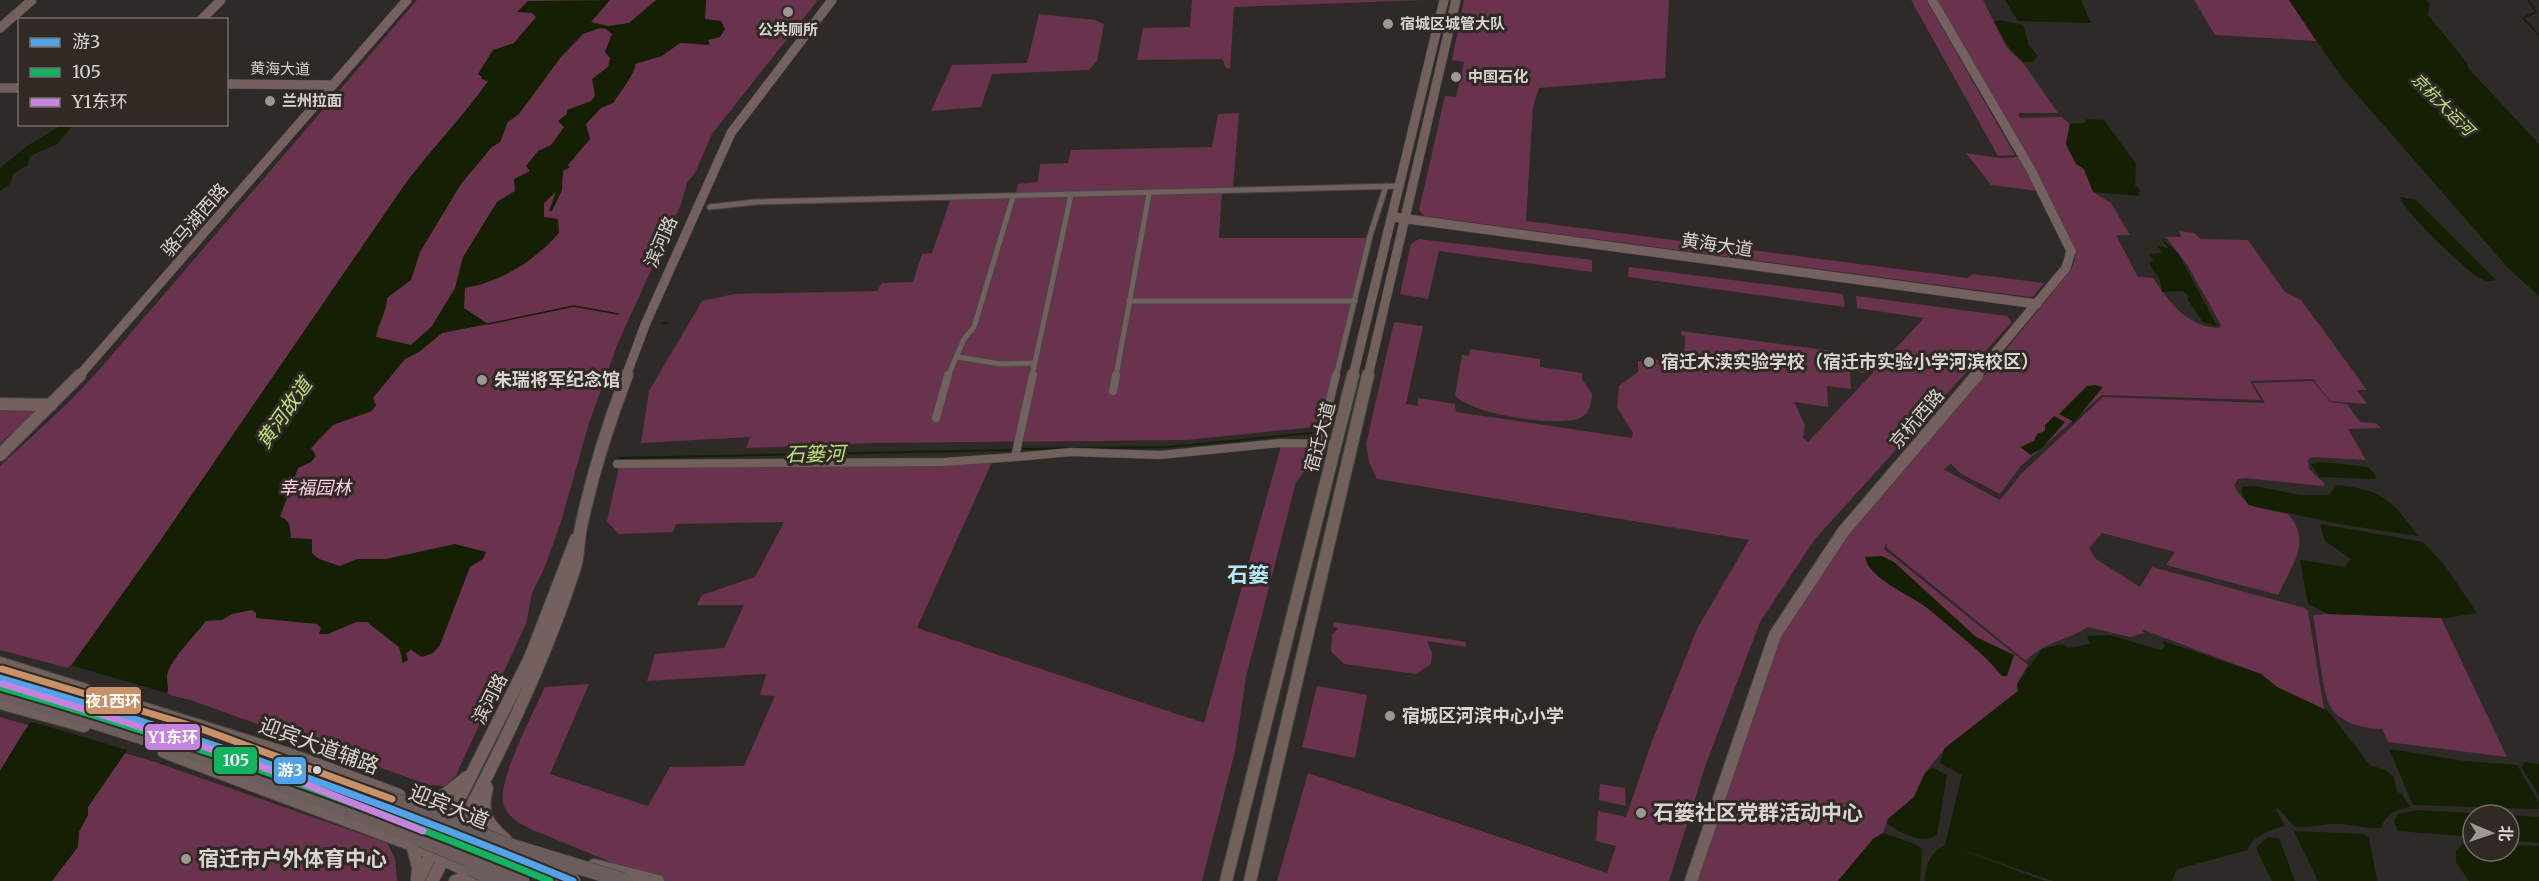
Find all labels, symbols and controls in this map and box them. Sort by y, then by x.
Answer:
marker: 公共厕所 [781,5,795,19]
place label: 宿城区城管大队 [1400,14,1505,33]
marker: 宿城区城管大队 [1381,17,1395,31]
legend [18,18,228,126]
place label: 公共厕所 [758,20,818,39]
text: 游3 [72,30,100,53]
street label: 黄海大道 [250,58,310,79]
text: 105 [72,60,101,83]
place label: 中国石化 [1468,67,1528,86]
water label: 京杭大运河 [2408,69,2480,141]
marker: 中国石化 [1449,70,1463,84]
text: Y1东环 [71,90,128,113]
place label: 兰州拉面 [282,91,342,110]
marker: 兰州拉面 [263,94,277,108]
street label: 骆马湖西路 [156,178,233,261]
street label: 滨河路 [639,212,682,271]
street label: 黄海大道 [1680,228,1754,261]
place label: 宿迁木渎实验学校（宿迁市实验小学河滨校区） [1661,350,2039,373]
marker: 宿迁木渎实验学校（宿迁市实验小学河滨校区） [1642,355,1656,369]
place label: 朱瑞将军纪念馆 [494,368,620,391]
water label: 黄河故道 [250,370,318,453]
marker: 朱瑞将军纪念馆 [475,373,489,387]
street label: 京杭西路 [1884,384,1949,453]
street label: 宿迁大道 [1299,399,1340,475]
water label: 石篓河 [785,440,849,467]
park label: 幸福园林 [279,476,353,499]
district label: 石篓 [1227,561,1269,588]
street label: 滨河路 [467,669,512,728]
line badge: 夜1西环 [85,686,142,715]
text: 夜1西环 [85,691,141,711]
place label: 宿城区河滨中心小学 [1402,704,1564,727]
marker: 宿城区河滨中心小学 [1383,709,1397,723]
street label: 迎宾大道辅路 [255,711,383,780]
line badge: Y1东环 [144,723,201,751]
text: Y1东环 [147,727,198,747]
line badge: 105 [213,746,258,775]
text: 105 [223,750,249,770]
line badge: 游3 [273,756,307,785]
text: 游3 [277,760,303,780]
unlabelled marker [311,764,323,776]
street label: 迎宾大道 [405,778,493,835]
place label: 石篓社区党群活动中心 [1653,799,1863,826]
north arrow [2461,803,2521,863]
marker: 石篓社区党群活动中心 [1634,806,1648,820]
text: 北 [2496,825,2516,842]
place label: 宿迁市户外体育中心 [198,845,387,872]
marker: 宿迁市户外体育中心 [179,852,193,866]

